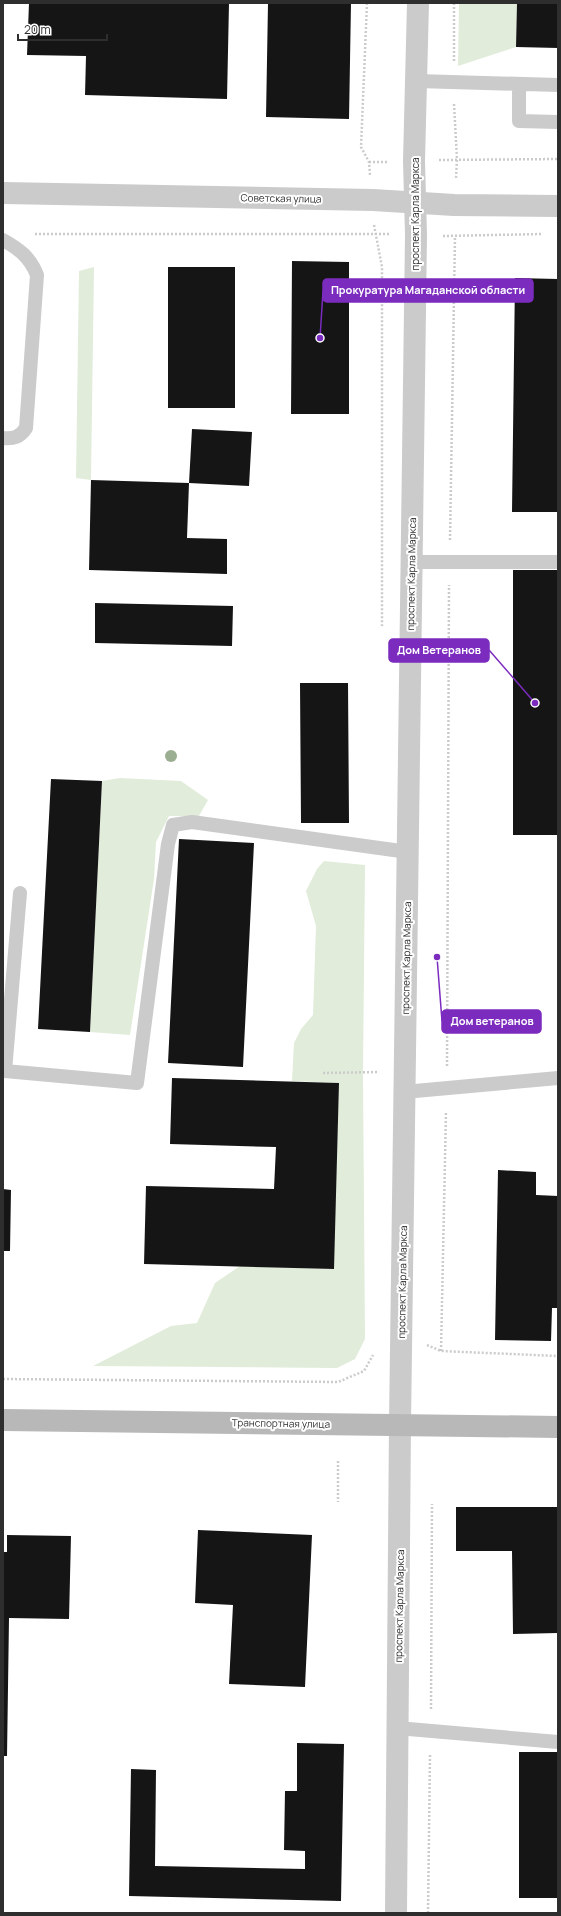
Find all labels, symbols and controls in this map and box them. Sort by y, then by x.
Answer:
scale bar [18,16,107,42]
text: 20 m [24,21,51,38]
street label: проспект Карла Маркса [408,157,422,271]
street label: Советская улица [240,190,322,206]
callout: Прокуратура Магаданской области [323,279,533,302]
text: Прокуратура Магаданской области [331,282,525,297]
street label: проспект Карла Маркса [403,517,419,631]
callout: Дом Ветеранов [389,639,489,662]
text: Дом Ветеранов [397,642,481,657]
street label: проспект Карла Маркса [398,901,414,1015]
callout: Дом ветеранов [442,1010,541,1033]
text: Дом ветеранов [450,1013,534,1028]
street label: проспект Карла Маркса [394,1225,410,1339]
street label: Транспортная улица [232,1415,330,1431]
street label: проспект Карла Маркса [391,1549,407,1663]

